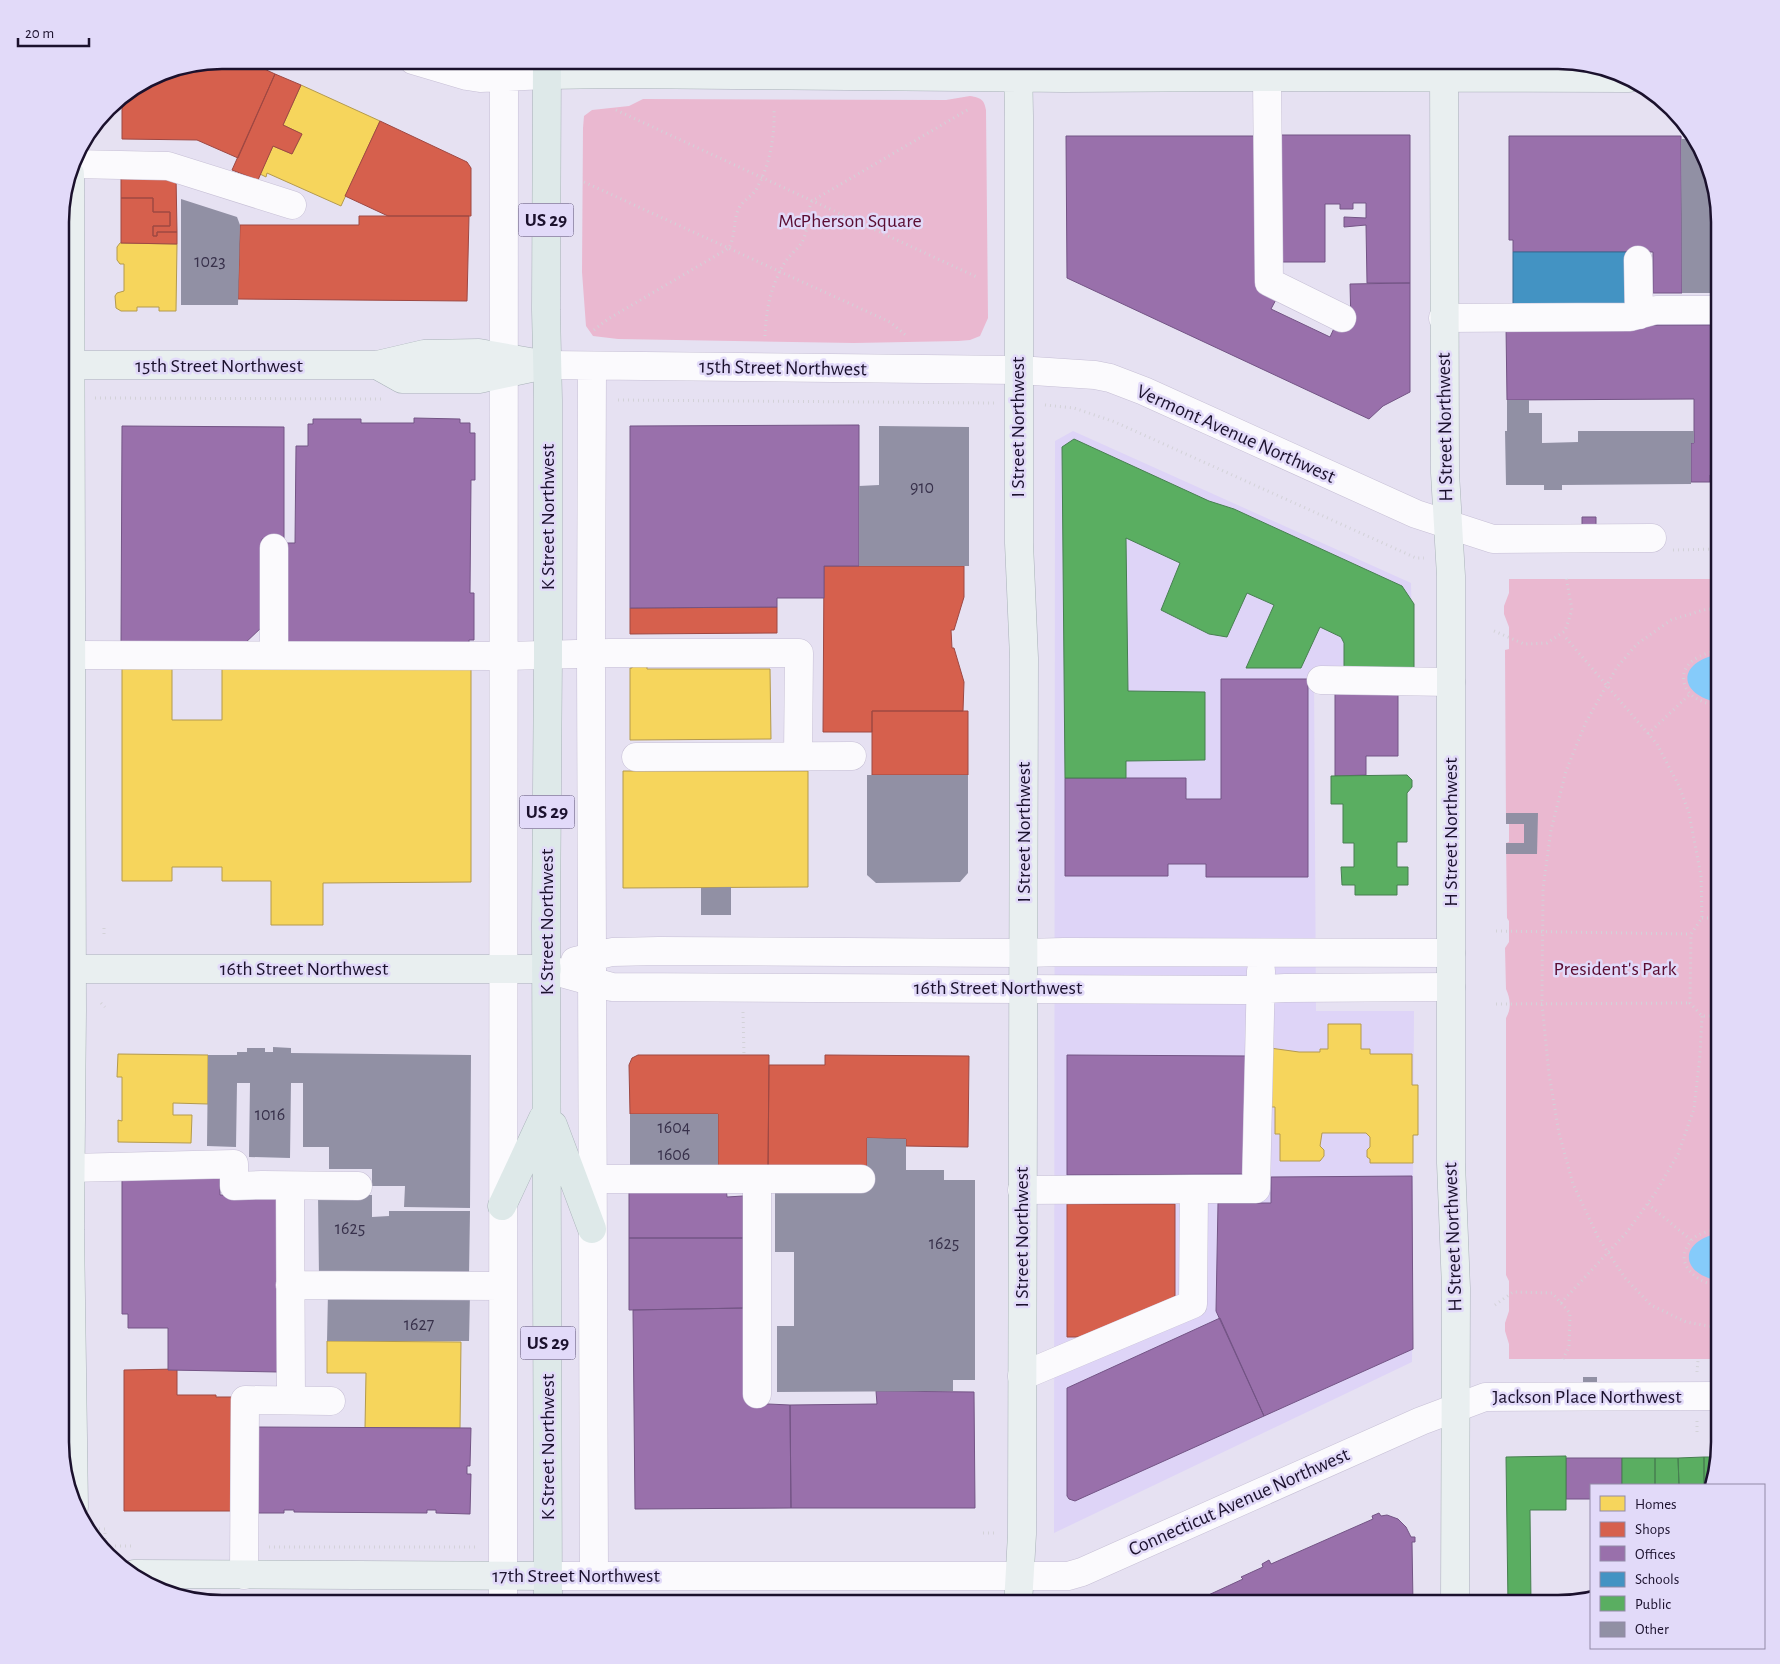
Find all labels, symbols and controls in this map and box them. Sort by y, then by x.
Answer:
scale bar [18,15,89,47]
text: 20 m [25,26,54,41]
road number: US 29 [518,204,574,236]
park label: McPherson Square [778,211,922,231]
house number: 1023 [194,253,226,271]
street label: H Street Northwest [1434,352,1456,502]
street label: 15th Street Northwest [135,356,303,376]
street label: I Street Northwest [1008,356,1028,497]
street label: 15th Street Northwest [699,357,868,379]
street label: Vermont Avenue Northwest [1134,381,1339,487]
street label: K Street Northwest [538,443,558,590]
house number: 910 [910,479,934,497]
street label: H Street Northwest [1441,757,1461,907]
street label: I Street Northwest [1014,761,1034,902]
road number: US 29 [520,796,574,829]
street label: K Street Northwest [537,848,557,995]
street label: 16th Street Northwest [220,959,389,979]
park label: President's Park [1553,959,1677,979]
street label: 16th Street Northwest [914,978,1083,998]
house number: 1016 [255,1106,285,1124]
house number: 1604 [658,1119,691,1137]
house number: 1606 [658,1146,690,1164]
street label: H Street Northwest [1440,1161,1466,1312]
street label: I Street Northwest [1012,1166,1032,1307]
house number: 1625 [335,1220,365,1238]
house number: 1625 [929,1235,959,1253]
house number: 1627 [404,1316,434,1334]
road number: US 29 [520,1326,576,1360]
street label: K Street Northwest [538,1373,558,1520]
street label: Jackson Place Northwest [1492,1387,1682,1407]
street label: Connecticut Avenue Northwest [1126,1444,1353,1560]
legend [1590,1484,1765,1649]
text: Homes [1635,1497,1677,1512]
text: Shops [1635,1522,1670,1537]
text: Offices [1635,1547,1676,1562]
street label: 17th Street Northwest [492,1566,660,1586]
text: Schools [1635,1572,1679,1587]
text: Public [1635,1597,1671,1612]
text: Other [1635,1622,1669,1637]

